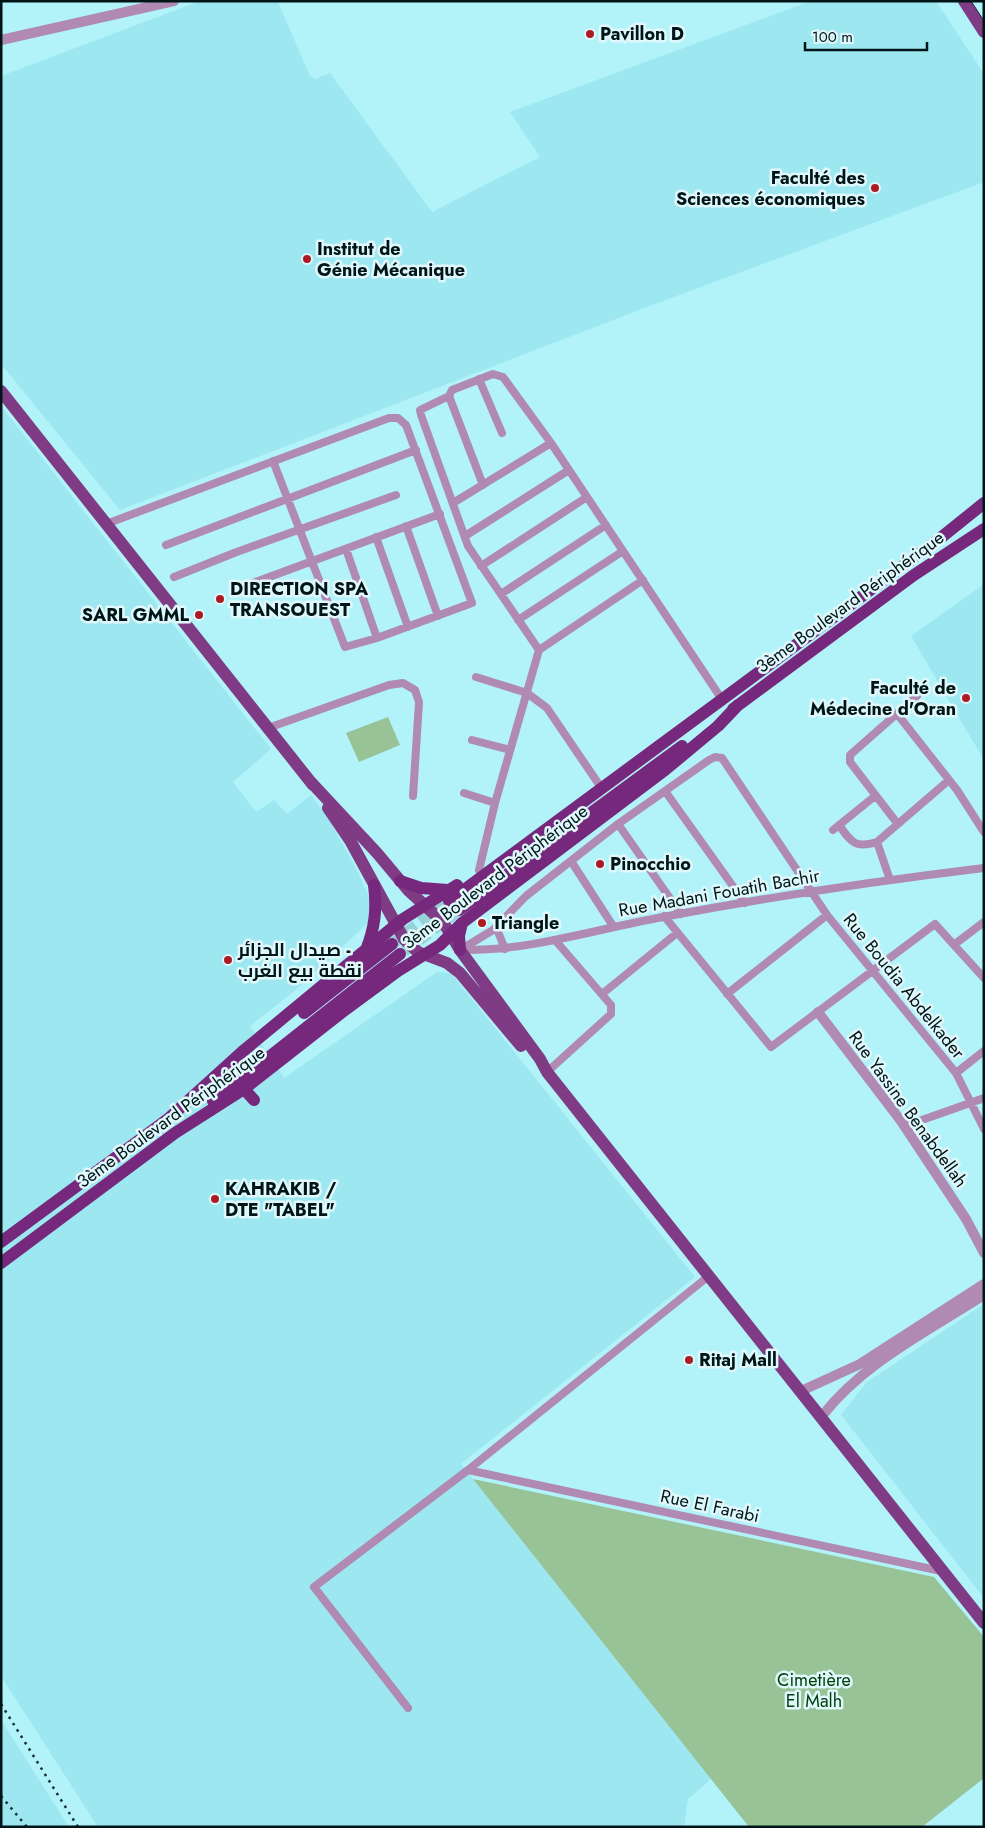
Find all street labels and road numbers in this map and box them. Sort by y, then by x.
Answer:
street label: 3ème Boulevard Périphérique [751,525,949,679]
street label: 3ème Boulevard Périphérique [397,798,593,956]
street label: Rue Madani Fouatih Bachir [616,862,822,923]
street label: Rue Boudia Abdelkader [837,908,971,1065]
street label: Rue Yassine Benabdellah [842,1025,974,1193]
street label: 3ème Boulevard Périphérique [72,1040,270,1194]
street label: Rue El Farabi [658,1483,762,1529]

